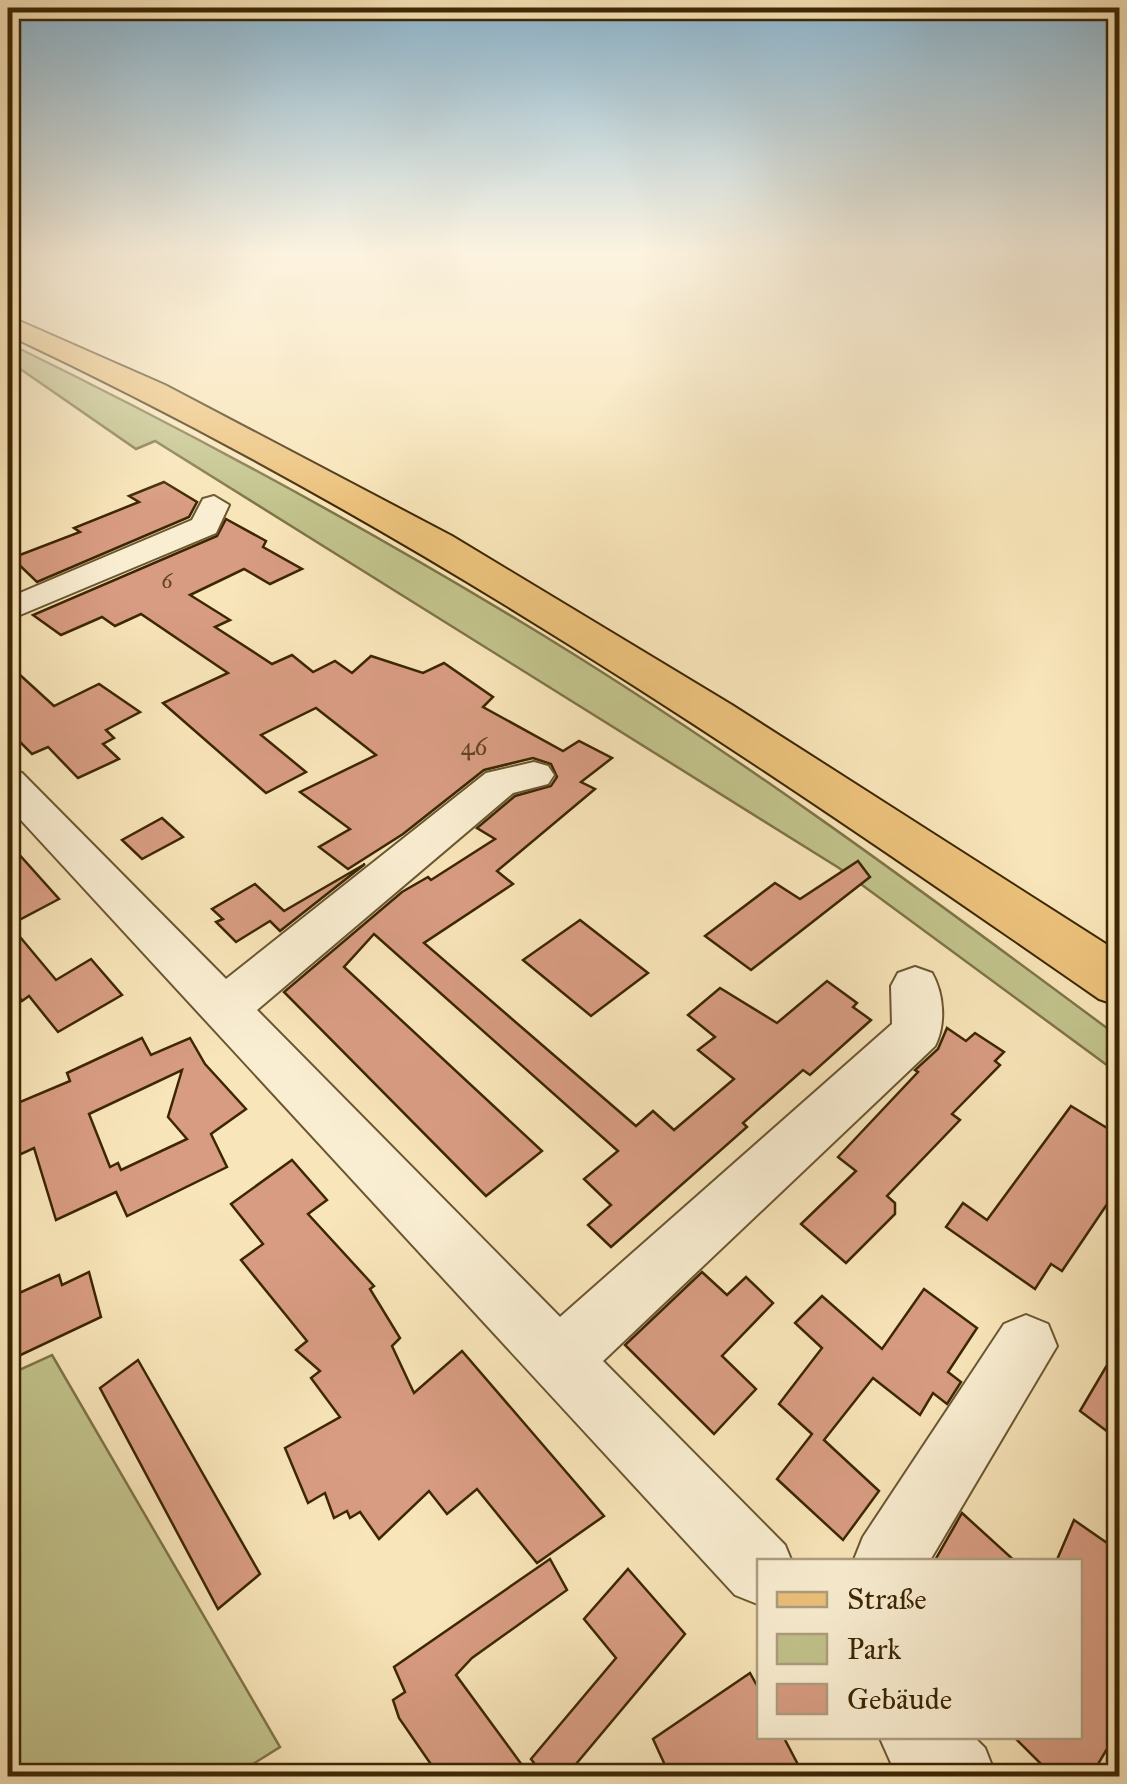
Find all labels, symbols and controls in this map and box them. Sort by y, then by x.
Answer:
house number: 6 [161,567,173,594]
house number: 46 [461,731,489,762]
legend [757,1559,1082,1739]
text: Straße [847,1581,927,1617]
text: Park [847,1631,901,1667]
text: Gebäude [847,1681,952,1717]

